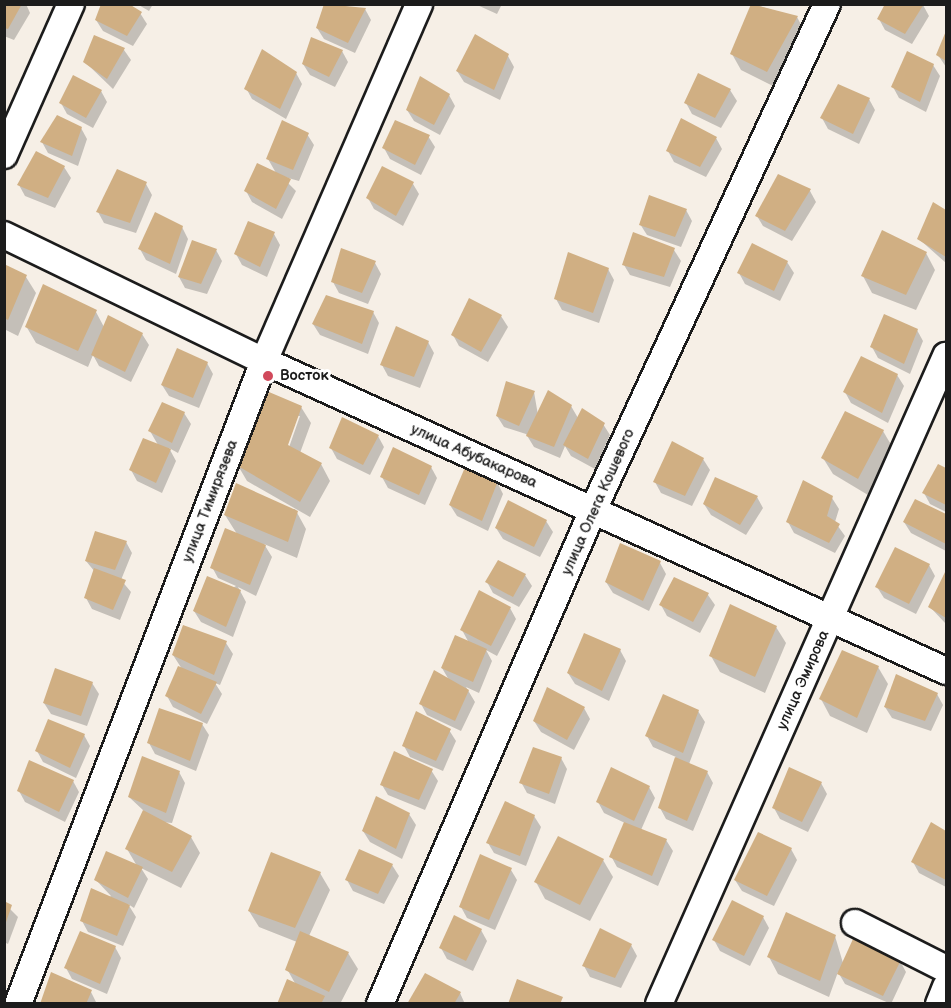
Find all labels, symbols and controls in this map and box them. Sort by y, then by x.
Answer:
place label: Восток [280,367,329,385]
marker: Восток [261,369,275,383]
street label: улица Абубакарова [408,420,540,492]
street label: улица Олега Кошевого [558,426,638,578]
street label: улица Тимирязева [178,437,242,565]
street label: улица Эмирова [773,627,833,733]

